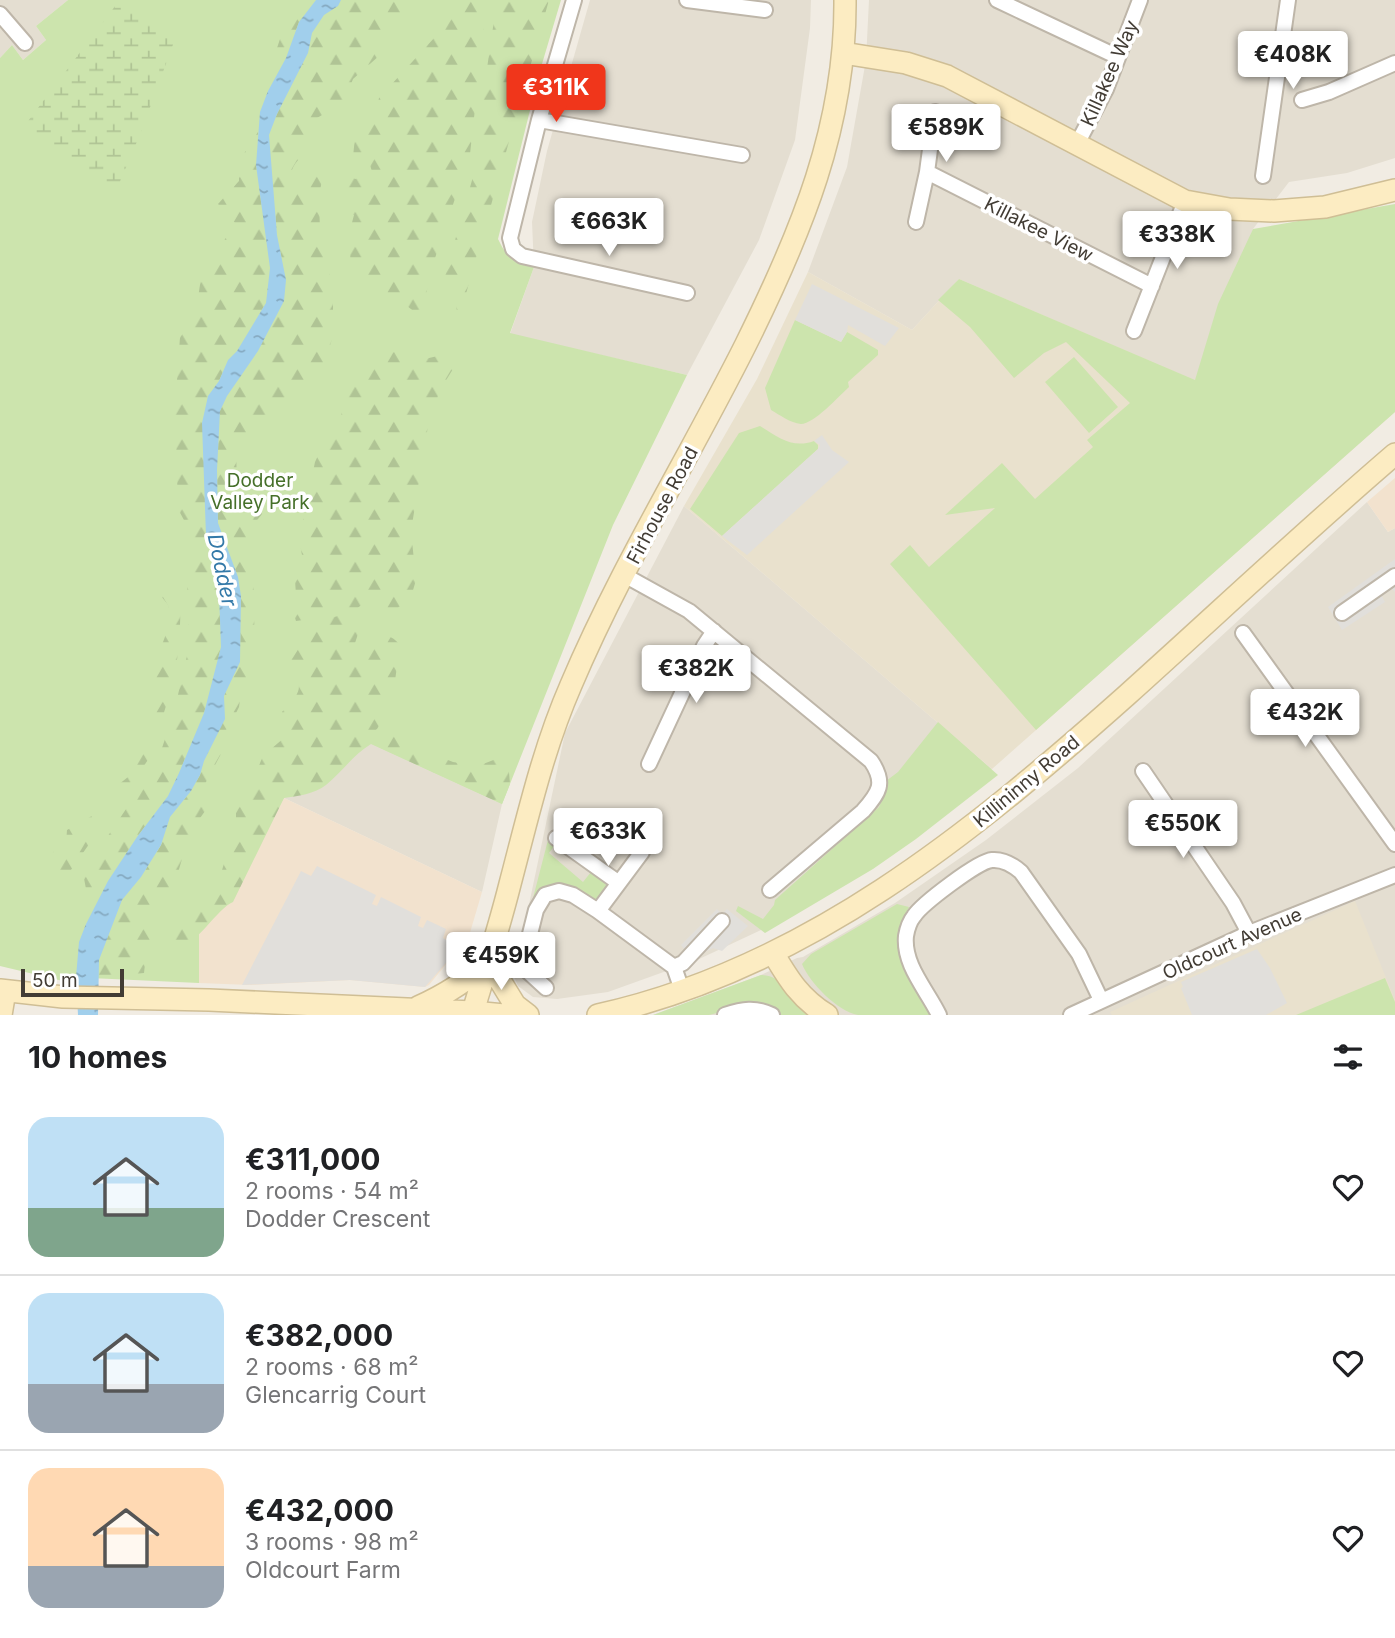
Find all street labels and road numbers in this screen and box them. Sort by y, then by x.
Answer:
street label: Killakee Way [1076,16,1143,130]
street label: Killakee View [981,192,1097,267]
street label: Firhouse Road [622,443,703,568]
street label: Killininny Road [969,730,1084,832]
street label: Oldcourt Avenue [1159,902,1305,984]

